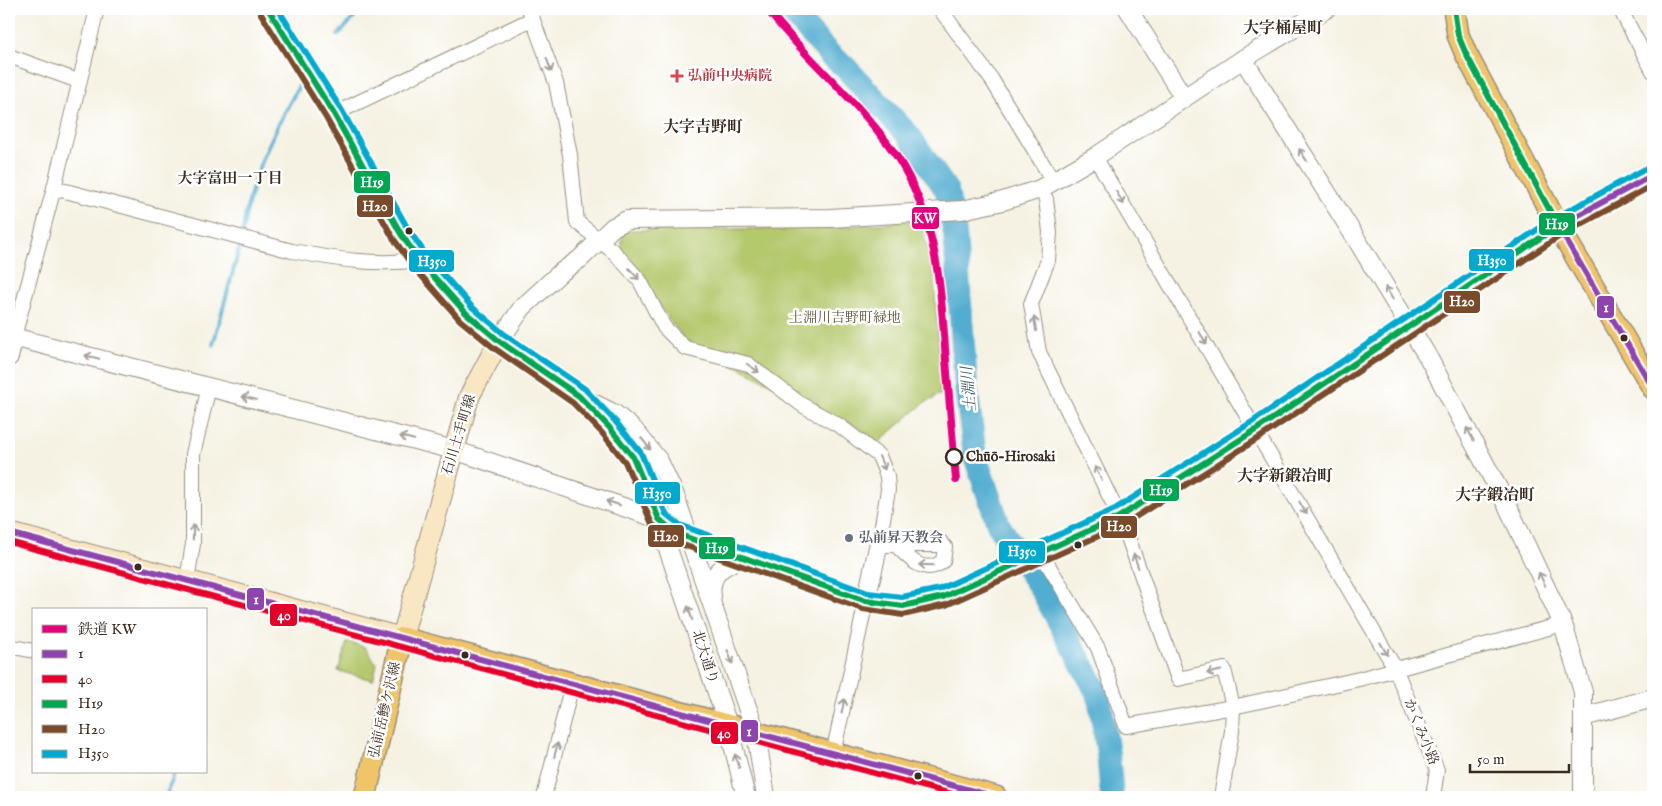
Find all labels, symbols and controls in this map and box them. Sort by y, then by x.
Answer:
district label: 大字桶屋町 [1243,19,1323,39]
one-way arrow [545,57,554,72]
place label: 弘前中央病院 [688,67,772,85]
marker: 弘前中央病院 [670,69,684,83]
district label: 大字吉野町 [663,118,743,138]
one-way arrow [1298,148,1309,162]
district label: 大字富田一丁目 [177,169,283,188]
line badge: H19 [353,170,391,194]
text: H19 [360,174,384,192]
one-way arrow [1115,191,1125,205]
line badge: H20 [356,194,394,218]
text: H20 [362,198,388,216]
line badge: KW [911,206,940,230]
text: KW [913,210,938,228]
line badge: H19 [1538,212,1576,236]
text: H19 [1545,216,1569,234]
unlabelled marker [404,226,414,236]
line badge: H350 [1468,248,1515,272]
line badge: H350 [408,249,455,273]
text: H350 [1477,252,1507,270]
text: H350 [417,253,447,271]
one-way arrow [628,267,640,280]
one-way arrow [1384,286,1394,300]
line badge: H20 [1443,290,1481,314]
text: H20 [1449,293,1475,311]
line badge: 1 [1596,295,1615,319]
text: 1 [1603,299,1609,317]
park label: 土淵川吉野町緑地 [789,309,901,327]
one-way arrow [1029,317,1039,333]
one-way arrow [1198,331,1208,345]
unlabelled marker [1619,333,1629,343]
one-way arrow [84,352,100,361]
one-way arrow [746,363,760,373]
water label: 土淵川 [957,364,980,412]
street label: 石川土手町線 [438,392,480,478]
one-way arrow [242,393,258,402]
one-way arrow [1465,427,1474,442]
one-way arrow [399,433,415,442]
one-way arrow [640,438,651,451]
marker: Chūō-Hirosaki [945,448,963,466]
place label: Chūō-Hirosaki [966,448,1056,466]
one-way arrow [878,455,888,470]
one-way arrow [1093,465,1103,480]
district label: 大字新鍛冶町 [1237,467,1333,487]
line badge: H19 [1142,478,1180,502]
line badge: H350 [634,481,681,505]
text: H19 [1149,482,1173,500]
text: H350 [642,485,672,503]
district label: 大字鍛冶町 [1455,486,1535,506]
one-way arrow [605,498,621,507]
one-way arrow [1298,501,1308,515]
line badge: H20 [1100,515,1138,539]
text: H20 [1106,518,1132,536]
one-way arrow [188,524,198,540]
line badge: H20 [647,524,685,548]
text: H20 [653,528,679,546]
place label: 弘前昇天教会 [859,529,943,547]
marker: 弘前昇天教会 [843,532,855,544]
line badge: H19 [698,536,736,560]
text: H19 [705,540,729,558]
line badge: H350 [998,540,1046,564]
unlabelled marker [1073,540,1083,550]
text: H350 [1007,543,1037,561]
one-way arrow [1131,554,1140,570]
one-way arrow [918,561,934,570]
unlabelled marker [133,562,143,572]
one-way arrow [1537,572,1547,587]
line badge: 1 [246,587,265,611]
text: 1 [253,591,259,609]
line badge: 40 [269,603,298,627]
one-way arrow [685,605,695,621]
text: 40 [277,607,291,625]
legend [32,608,208,774]
text: 鉄道 KW [78,620,137,639]
street label: 北大通り [688,628,722,686]
one-way arrow [1380,641,1390,656]
text: 1 [78,644,84,663]
one-way arrow [726,649,735,665]
unlabelled marker [460,650,470,660]
street label: 弘前岳鰺ケ沢線 [365,660,405,760]
one-way arrow [1207,667,1223,677]
text: 40 [78,670,93,689]
text: H19 [78,694,103,713]
street label: かくみ小路 [1400,696,1442,768]
one-way arrow [839,698,849,714]
line badge: 1 [740,719,759,743]
text: H20 [78,720,105,739]
line badge: 40 [710,721,739,745]
text: 1 [746,723,752,741]
text: 40 [717,725,731,743]
scale bar [1470,741,1568,773]
one-way arrow [552,742,561,758]
text: H350 [78,744,109,763]
text: 50 m [1477,750,1505,769]
one-way arrow [732,754,741,770]
unlabelled marker [913,771,923,781]

